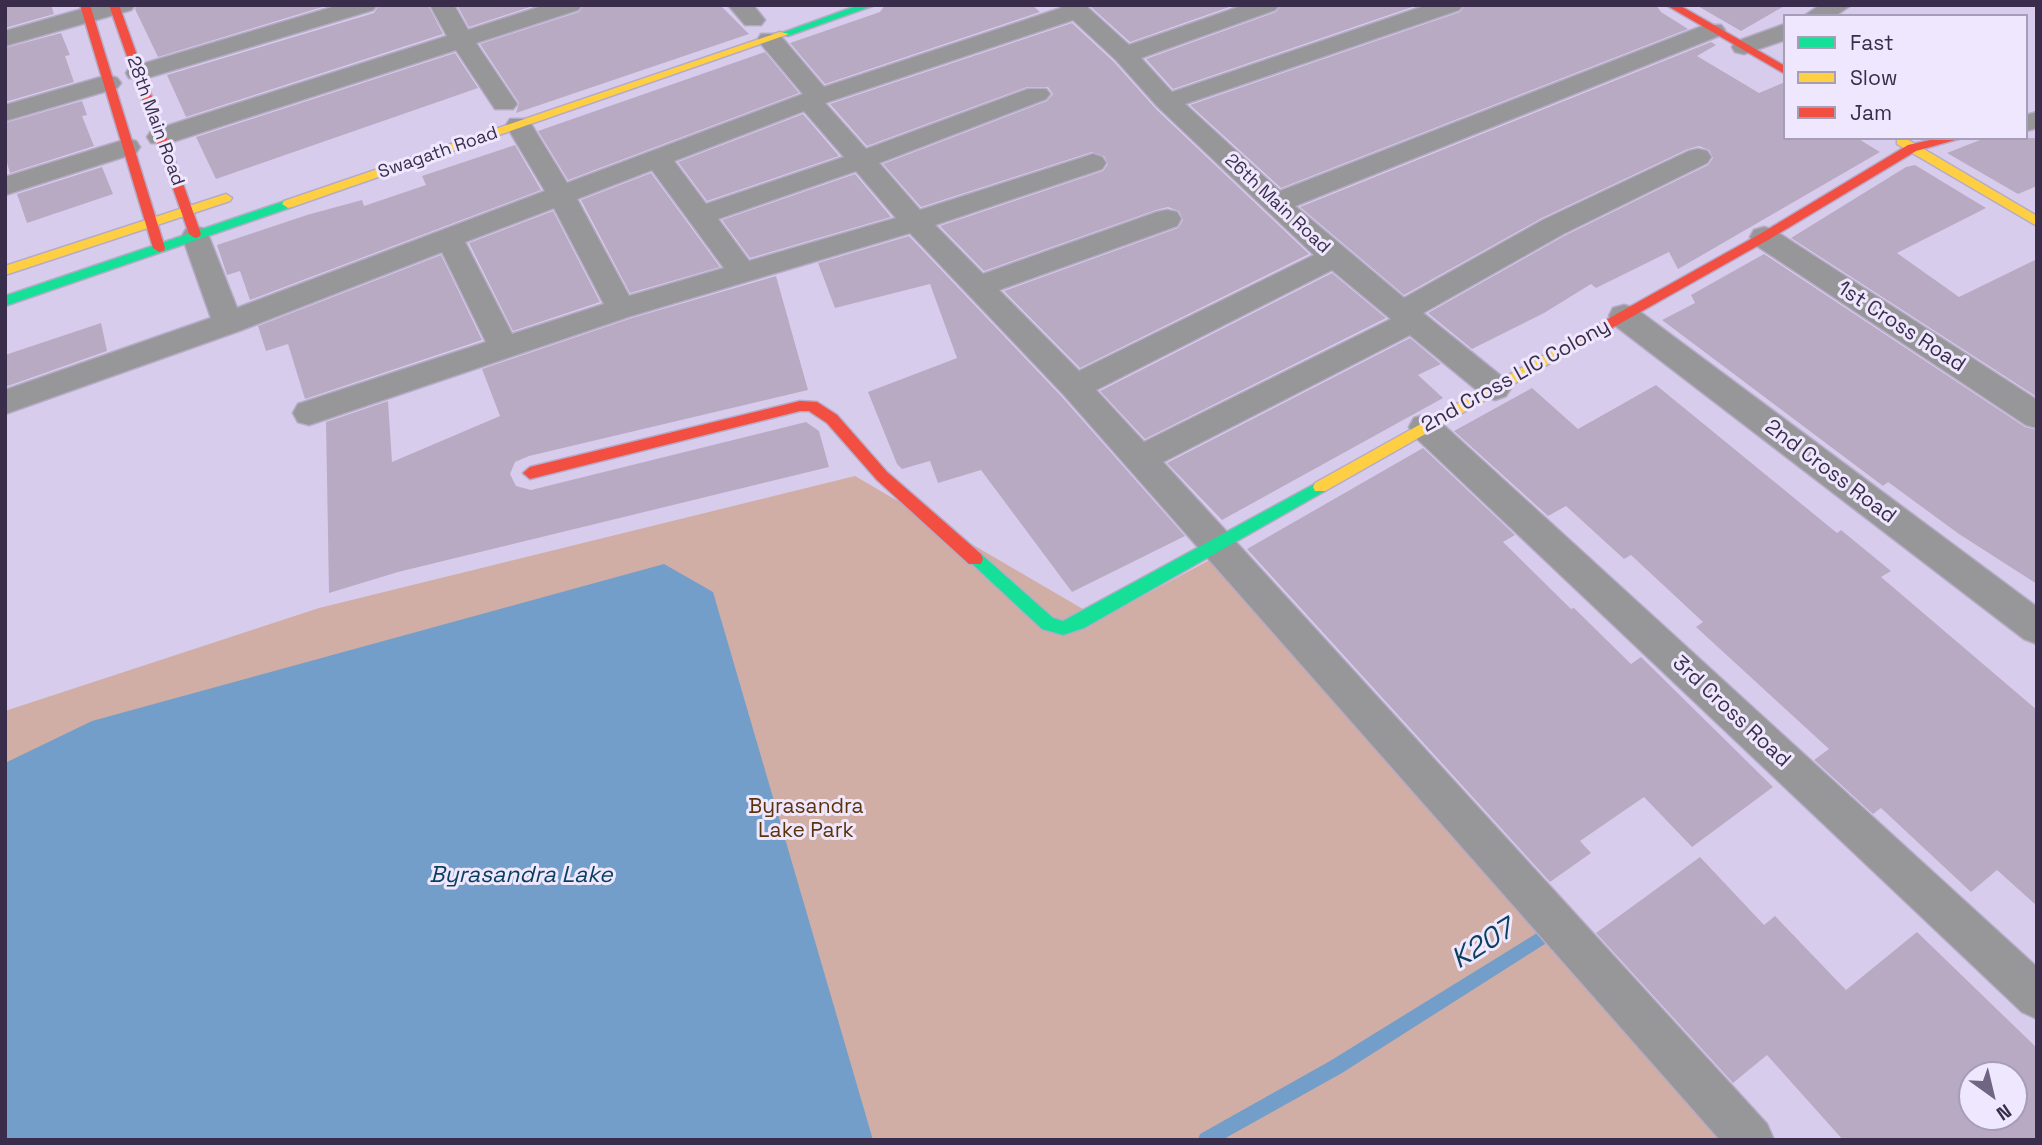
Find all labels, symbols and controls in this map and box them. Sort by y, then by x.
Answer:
legend [1783,14,2028,140]
text: Fast [1850,29,1894,56]
street label: 28th Main Road [122,53,188,189]
text: Slow [1850,64,1898,91]
text: Jam [1850,99,1892,126]
street label: Swagath Road [375,122,501,184]
street label: 26th Main Road [1220,150,1334,258]
street label: 1st Cross Road [1832,276,1970,378]
street label: 2nd Cross LIC Colony [1417,314,1615,438]
street label: 2nd Cross Road [1760,415,1900,529]
street label: 3rd Cross Road [1667,651,1795,773]
park label: Byrasandra Lake Park [748,794,864,844]
water label: Byrasandra Lake [429,862,613,890]
water label: K207 [1446,913,1520,977]
north arrow [1958,1061,2028,1131]
text: N [1992,1098,2016,1126]

